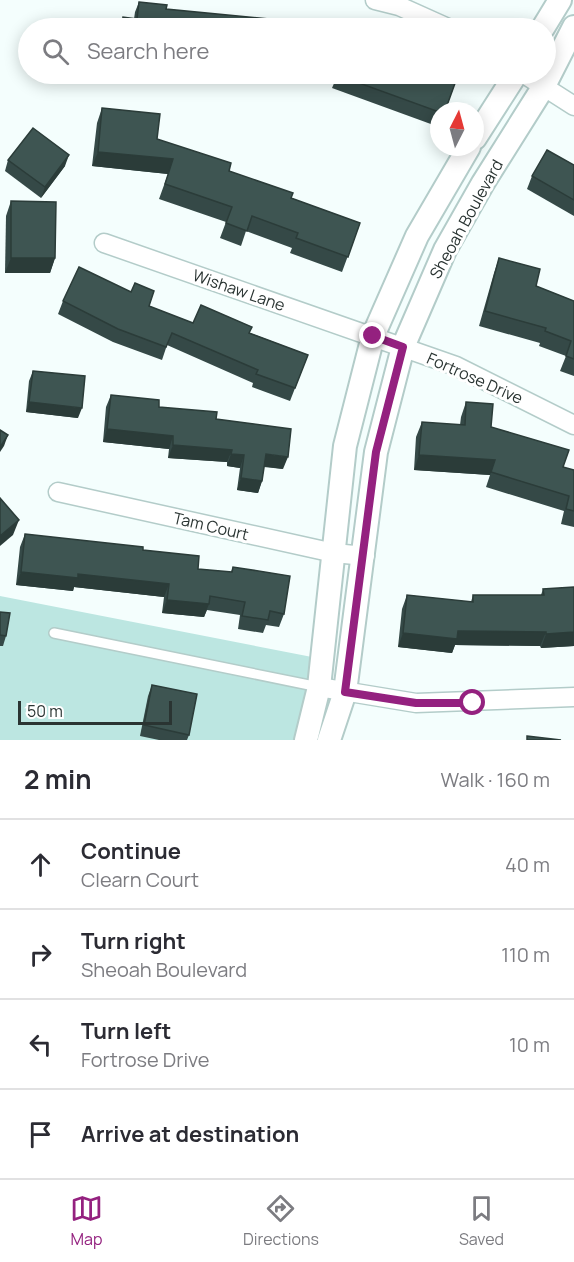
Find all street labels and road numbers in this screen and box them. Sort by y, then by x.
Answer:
street label: Sheoah Boulevard [424,156,508,282]
street label: Wishaw Lane [190,264,288,316]
street label: Fortrose Drive [424,347,526,409]
street label: Tam Court [171,507,251,545]

